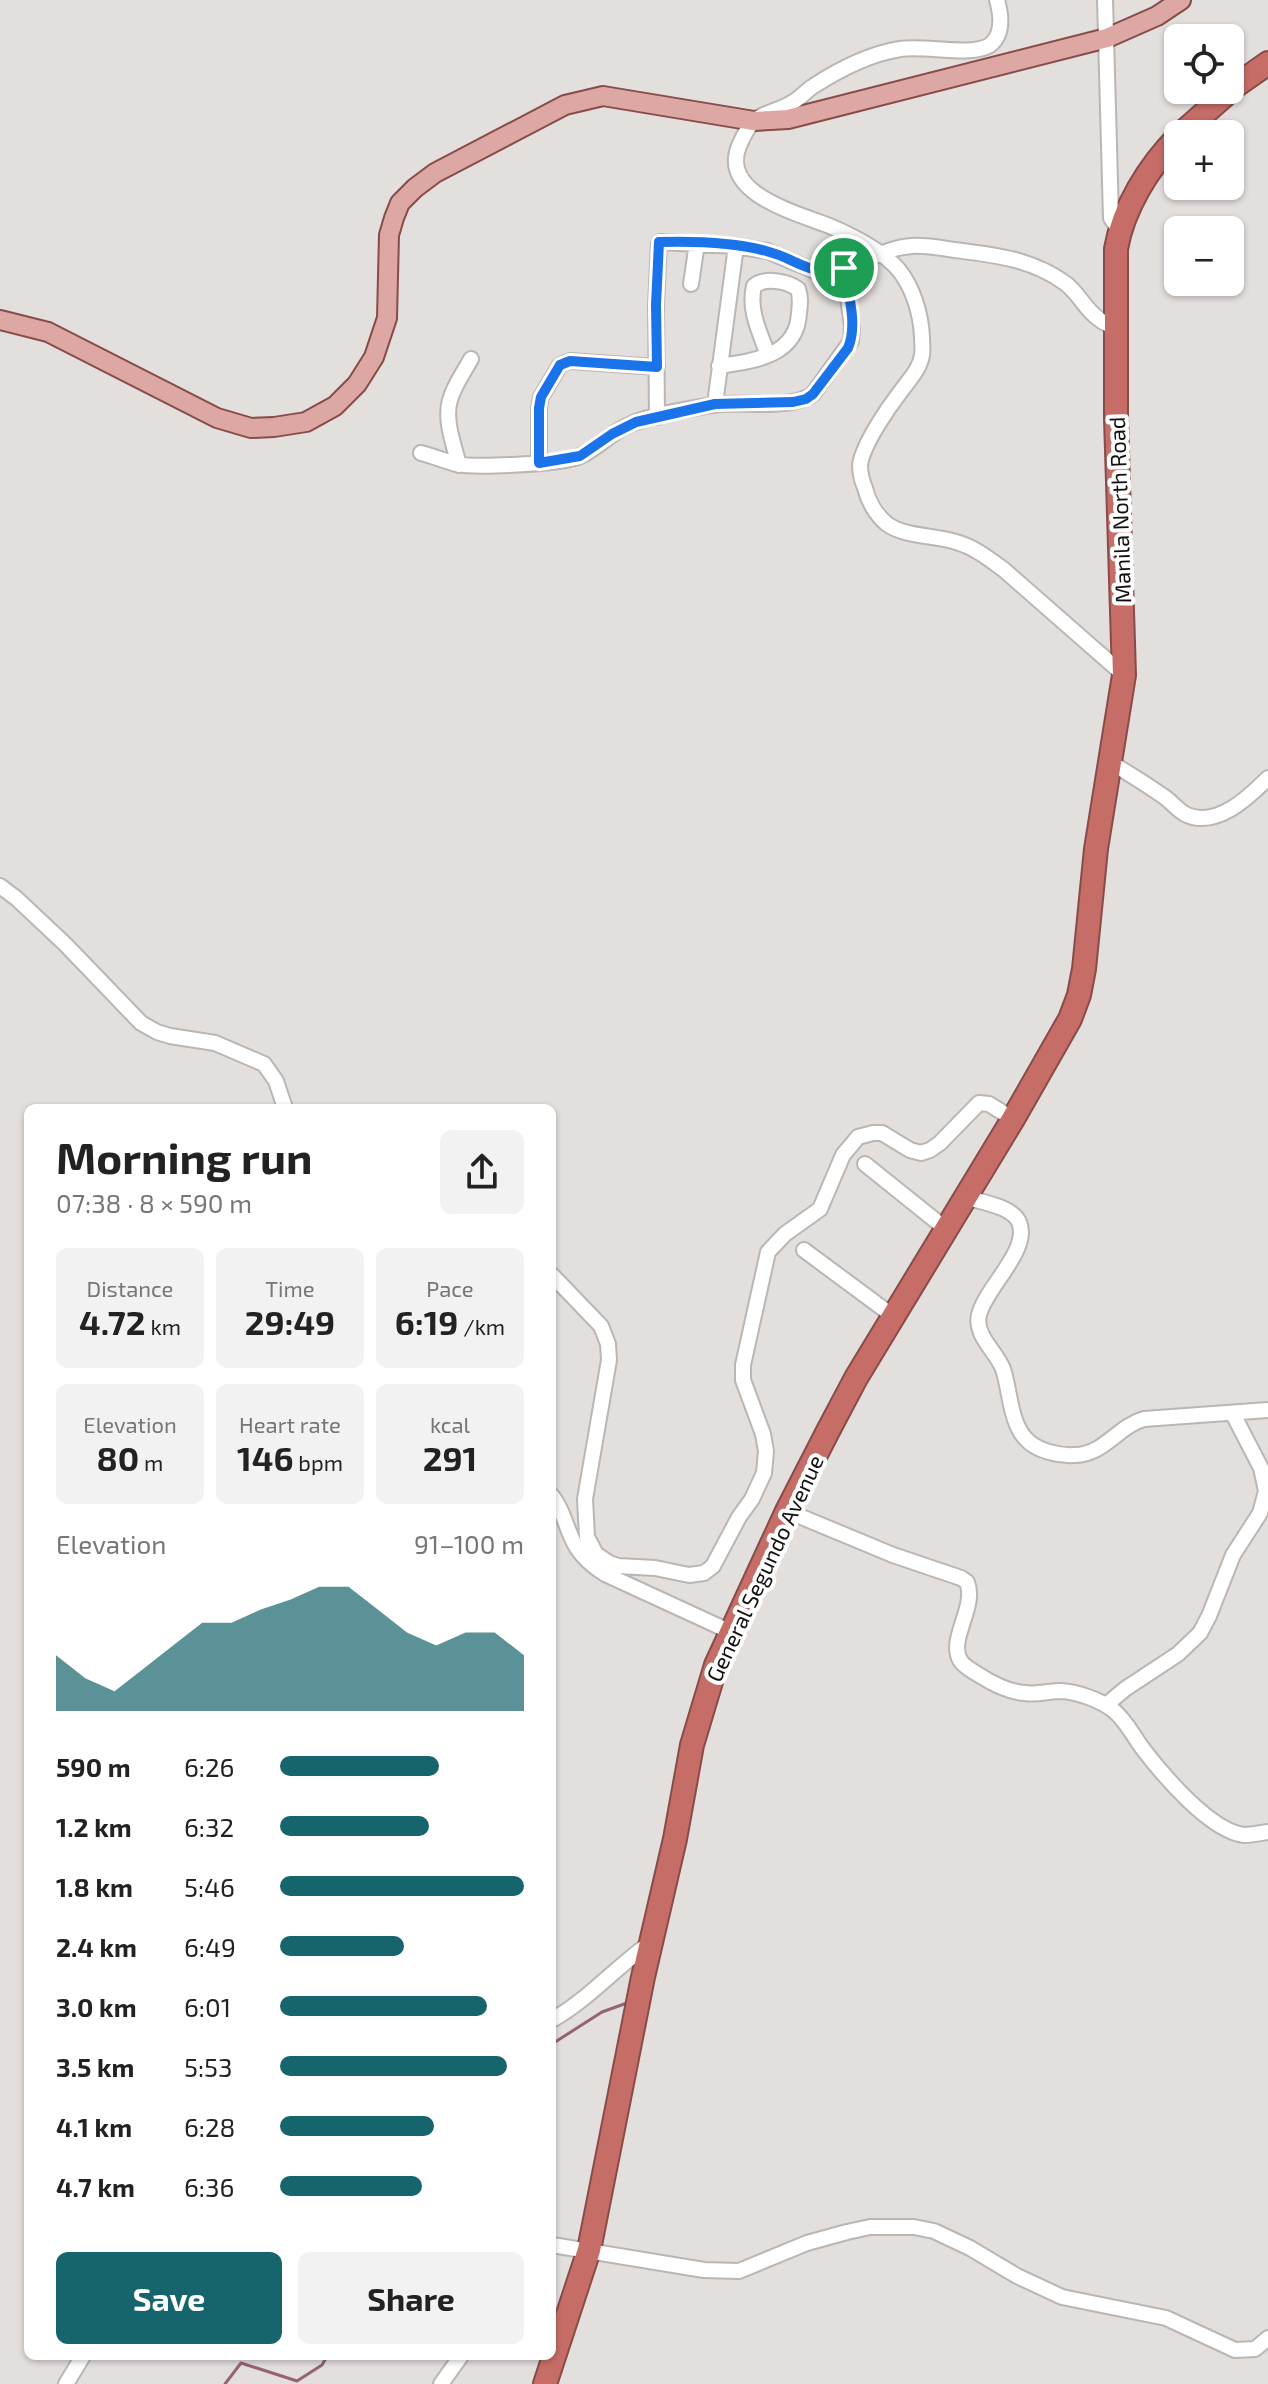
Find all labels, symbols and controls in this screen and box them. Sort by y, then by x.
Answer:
map controls [1164,24,1244,296]
button: locate [1164,24,1244,104]
button: + [1164,120,1244,200]
button: − [1164,216,1244,296]
pin [810,234,878,302]
icon: arrive [822,246,866,290]
street label: Manila North Road [1103,416,1135,604]
text: Morning run [56,1130,312,1183]
button: share [440,1130,524,1214]
text: 07:38 · 8 × 590 m [56,1187,252,1218]
text: Distance [87,1275,173,1301]
text: Time [265,1275,315,1301]
text: Pace [426,1275,474,1301]
text: 4.72 [79,1301,146,1342]
text: 29:49 [245,1301,335,1342]
text: 6:19 [395,1301,458,1342]
text: km [146,1313,181,1339]
text: /km [458,1313,505,1339]
text: Elevation [83,1411,177,1437]
text: Heart rate [239,1411,341,1437]
text: kcal [430,1411,470,1437]
text: 80 [97,1437,139,1478]
text: 146 [237,1437,293,1478]
text: 291 [423,1437,477,1478]
text: m [139,1449,163,1475]
text: bpm [293,1449,343,1475]
street label: General Segundo Avenue [700,1451,828,1685]
text: Elevation [56,1528,166,1559]
text: 91–100 m [414,1528,524,1559]
text: 590 m [56,1751,131,1782]
text: 6:26 [184,1751,235,1782]
text: 1.2 km [56,1811,132,1842]
text: 6:32 [184,1811,234,1842]
text: 1.8 km [56,1871,133,1902]
text: 5:46 [184,1871,235,1902]
text: 2.4 km [56,1931,137,1962]
text: 6:49 [184,1931,236,1962]
text: 3.0 km [56,1991,137,2022]
text: 6:01 [184,1991,231,2022]
text: 3.5 km [56,2051,135,2082]
text: 5:53 [184,2051,232,2082]
text: 4.1 km [56,2111,132,2142]
text: 6:28 [184,2111,235,2142]
text: 4.7 km [56,2171,135,2202]
text: 6:36 [184,2171,234,2202]
button: Save [56,2252,282,2344]
button: Share [298,2252,524,2344]

